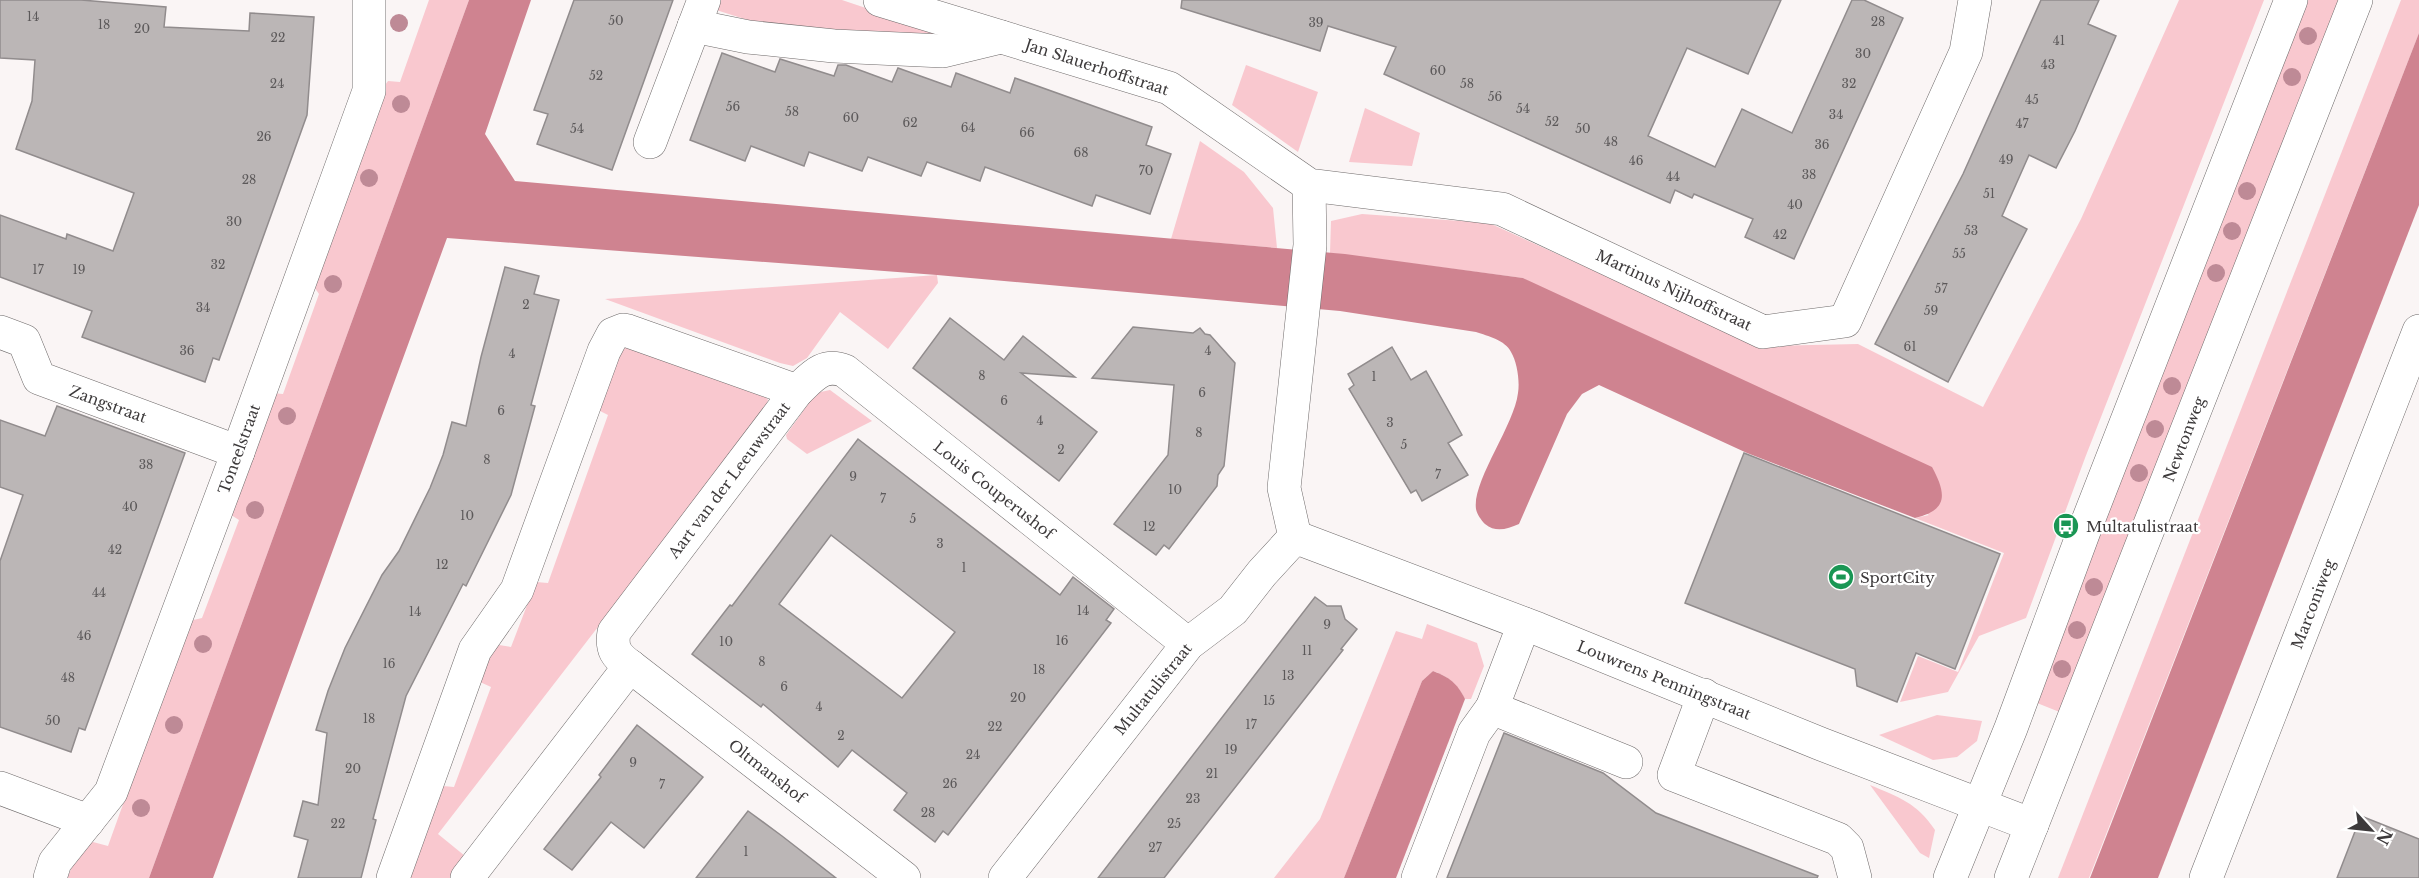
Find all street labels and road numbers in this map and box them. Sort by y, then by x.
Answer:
street label: Jan Slauerhoffstraat [1021,34,1172,99]
street label: Martinus Nijhoffstraat [1593,245,1755,335]
street label: Zangstraat [67,381,150,427]
street label: Newtonweg [2159,393,2209,484]
street label: Aart van der Leeuwstraat [663,398,794,563]
street label: Toneelstraat [214,401,264,497]
street label: Louis Couperushof [930,437,1060,544]
street label: Marconiweg [2287,555,2339,652]
street label: Louwrens Penningstraat [1574,636,1754,724]
street label: Multatulistraat [1110,639,1196,739]
street label: Oltmanshof [725,735,811,808]

